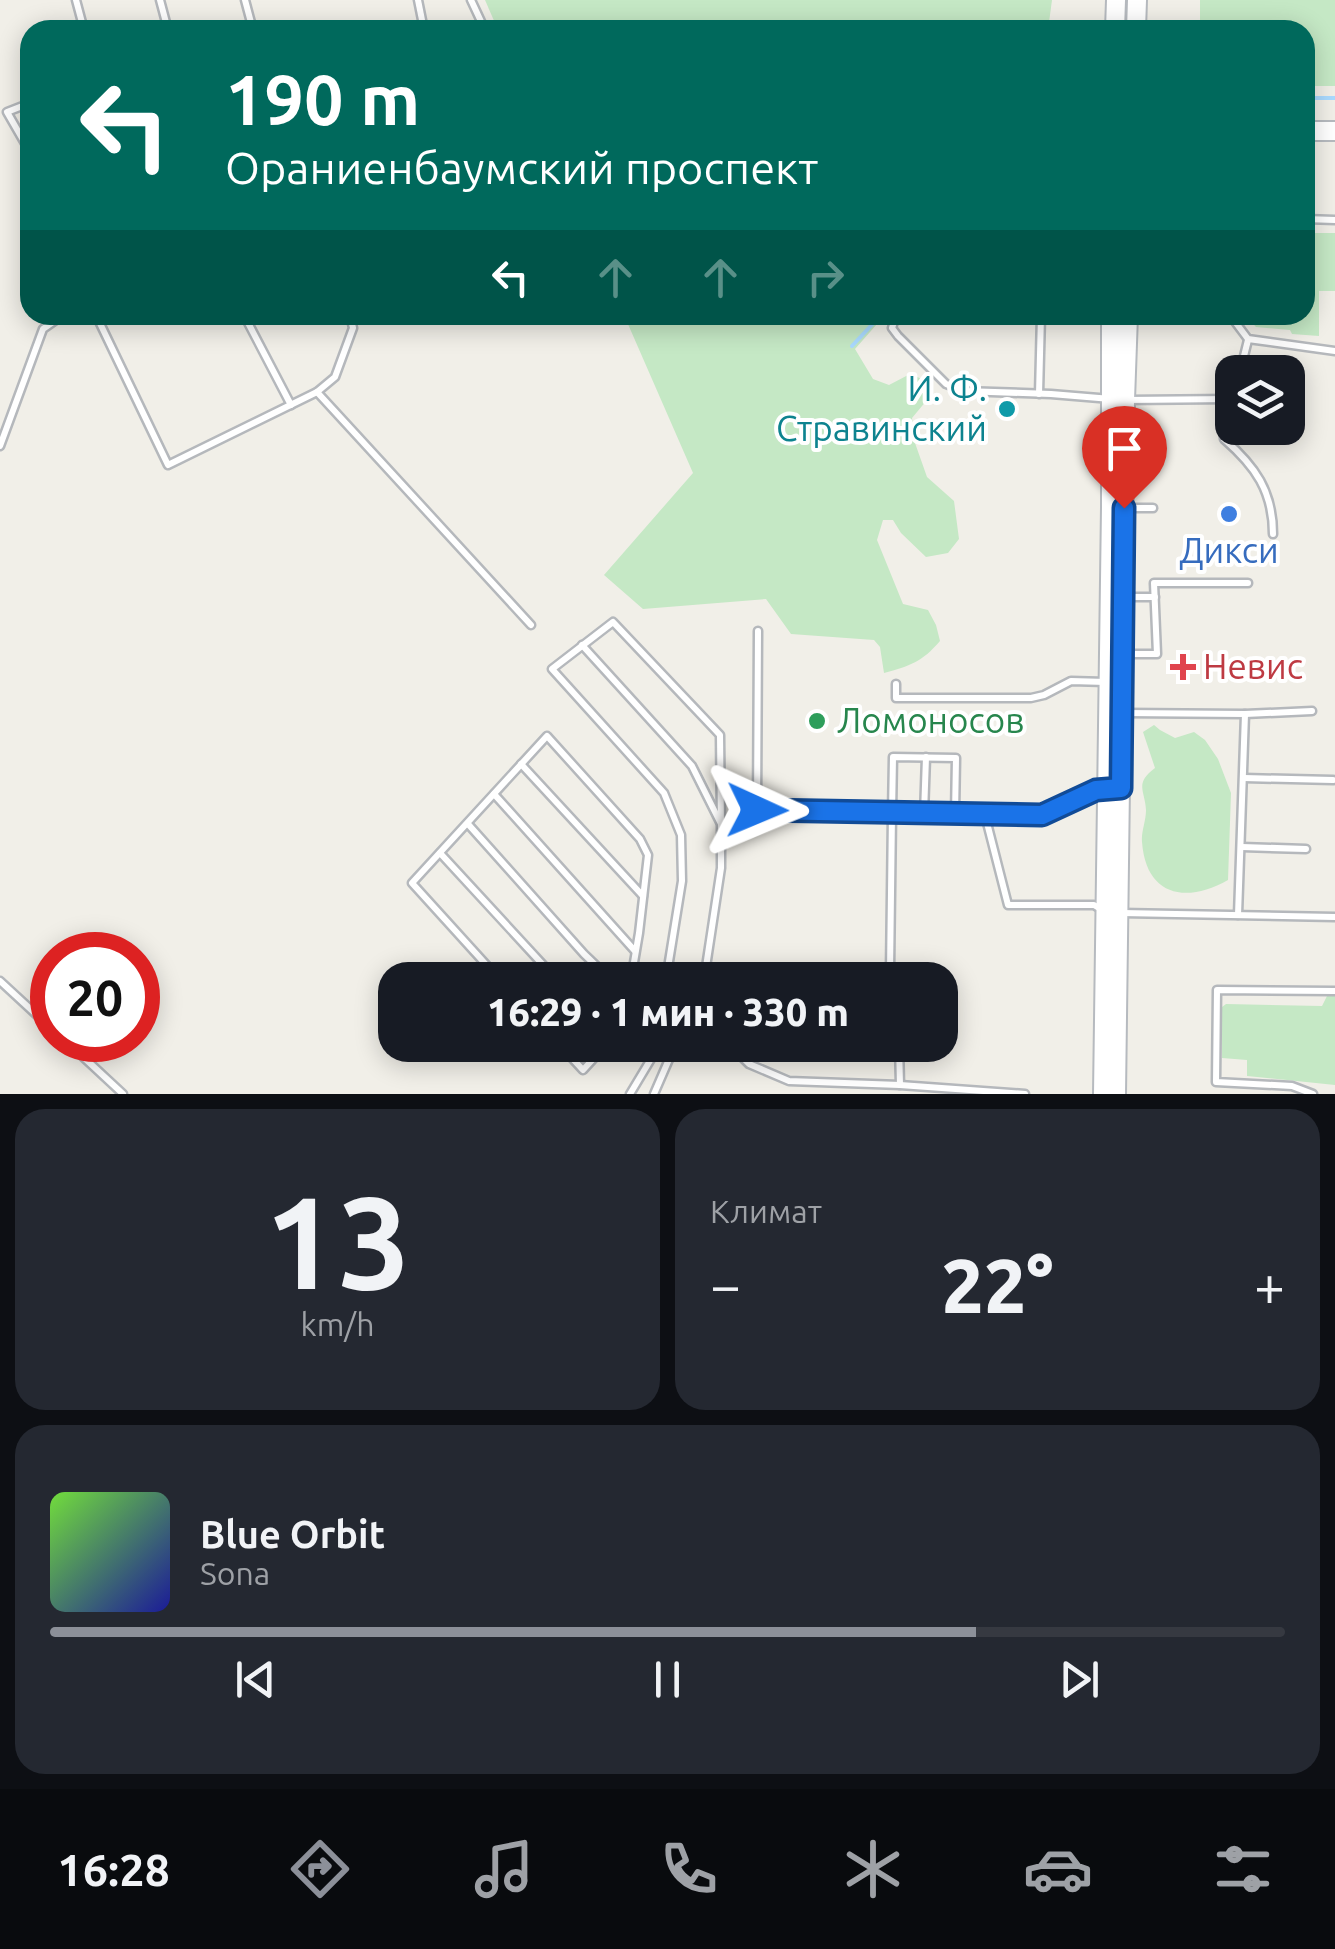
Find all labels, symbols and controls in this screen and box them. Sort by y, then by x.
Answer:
icon: left [60,60,190,190]
text: 190 m [225,60,420,138]
text: Ораниенбаумский проспект [225,142,818,193]
icon: left [483,250,538,305]
icon: ahead [588,250,643,305]
icon: ahead [693,250,748,305]
icon: right [798,250,853,305]
map controls [1215,355,1305,445]
button: layers [1215,355,1305,445]
place label: И. Ф. Стравинский [776,368,987,448]
marker: И. Ф. Стравинский [996,398,1018,420]
pin [1082,406,1167,509]
icon: arrive [1097,421,1152,476]
marker: Дикси [1218,503,1240,525]
place label: Дикси [1179,530,1279,570]
place label: Невис [1203,646,1303,686]
marker: Невис [1172,656,1194,678]
place label: Ломоносов [837,700,1025,740]
marker: Ломоносов [806,710,828,732]
position arrow [705,758,809,862]
speed limit sign: 20 [30,932,160,1062]
text: 16:29 · 1 мин · 330 m [487,991,849,1033]
text: 13 [264,1168,411,1314]
text: Климат [710,1193,822,1229]
text: 22° [942,1243,1053,1327]
text: − [710,1254,741,1315]
text: + [1254,1254,1285,1315]
text: km/h [301,1306,374,1342]
text: Blue Orbit [200,1513,385,1555]
text: Sona [200,1555,270,1591]
icon: previous [228,1652,283,1707]
icon: pause [640,1652,695,1707]
icon: next [1052,1652,1107,1707]
icon: directions [285,1834,355,1904]
icon: music [469,1834,539,1904]
icon: phone [654,1834,724,1904]
icon: climate [838,1834,908,1904]
icon: car [1023,1834,1093,1904]
icon: filters [1208,1834,1278,1904]
text: 16:28 [57,1844,170,1895]

